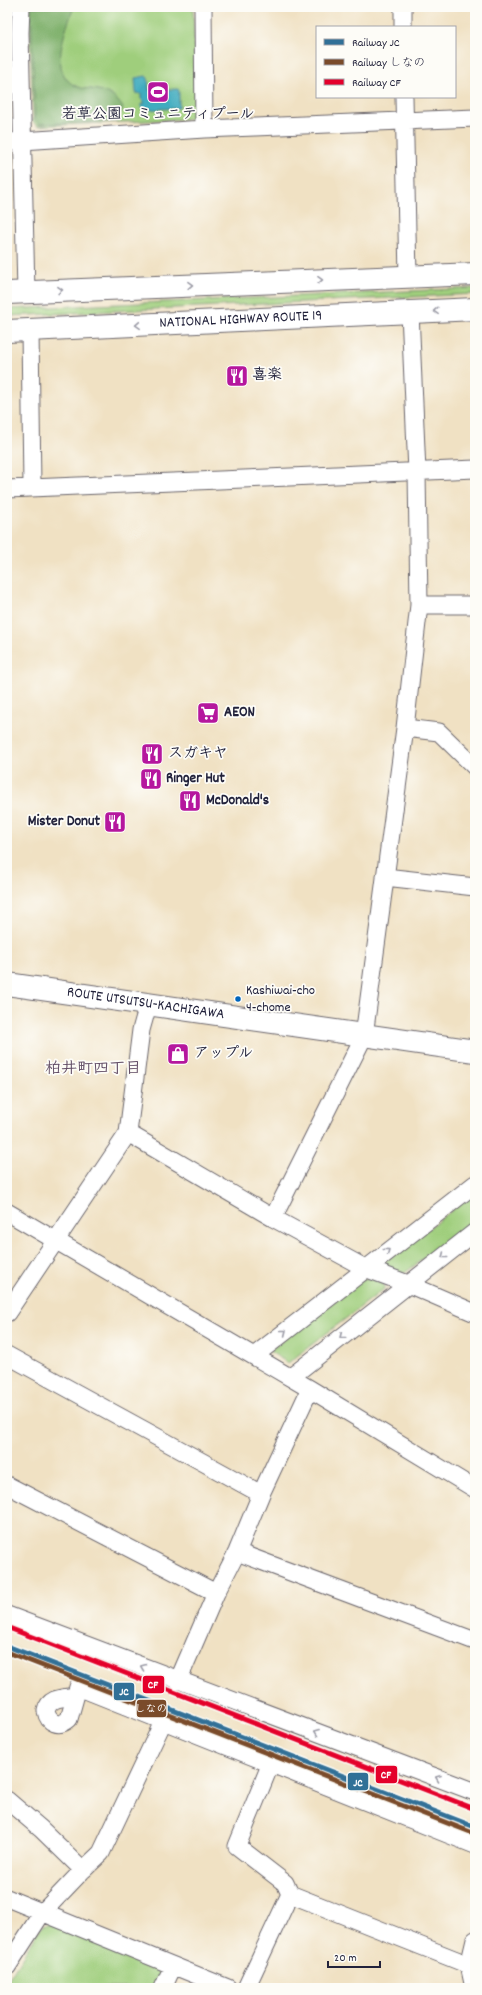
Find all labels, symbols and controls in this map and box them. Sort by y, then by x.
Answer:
legend [316,26,456,98]
text: Railway JC [352,35,400,52]
text: Railway しなの [352,55,426,72]
text: Railway CF [352,75,401,92]
sports icon: 若草公園コミュニティプール [145,79,171,105]
place label: 若草公園コミュニティプール [62,104,254,126]
one-way arrow [317,276,323,284]
one-way arrow [187,281,193,290]
one-way arrow [57,286,63,295]
street label: NATIONAL HIGHWAY ROUTE 19 [159,305,323,335]
one-way arrow [433,307,439,315]
one-way arrow [135,320,141,329]
restaurant icon: 喜楽 [224,363,250,389]
place label: 喜楽 [252,365,282,387]
supermarket icon: AEON [195,700,221,726]
place label: AEON [224,702,255,724]
restaurant icon: スガキヤ [139,741,165,767]
place label: スガキヤ [168,743,228,765]
restaurant icon: Ringer Hut [138,766,164,792]
place label: Ringer Hut [166,768,225,790]
restaurant icon: McDonald's [177,788,203,814]
place label: McDonald's [206,790,269,812]
restaurant icon: Mister Donut [102,809,128,835]
place label: Mister Donut [28,811,100,833]
place label: Kashiwai-cho 4-chome [246,981,315,1018]
street label: ROUTE UTSUTSU-KACHIGAWA [65,982,226,1026]
marker: Kashiwai-cho 4-chome [233,994,243,1004]
shop icon: アップル [165,1041,191,1067]
place label: アップル [194,1043,253,1065]
district label: 柏井町四丁目 [45,1058,141,1081]
one-way arrow [382,1249,389,1256]
one-way arrow [442,1251,449,1258]
one-way arrow [280,1330,287,1337]
one-way arrow [340,1332,347,1339]
one-way arrow [139,1663,146,1671]
line badge: CF [142,1675,165,1694]
text: CF [148,1678,159,1694]
line badge: JC [113,1682,135,1701]
text: JC [119,1685,129,1701]
line badge: しなの [136,1699,167,1718]
text: しなの [135,1702,168,1718]
one-way arrow [313,1729,320,1737]
line badge: CF [375,1765,398,1784]
text: CF [381,1768,392,1784]
line badge: JC [347,1772,369,1791]
one-way arrow [435,1775,442,1783]
text: JC [353,1776,363,1792]
scale bar [328,1943,380,1969]
text: 20 m [334,1950,357,1967]

